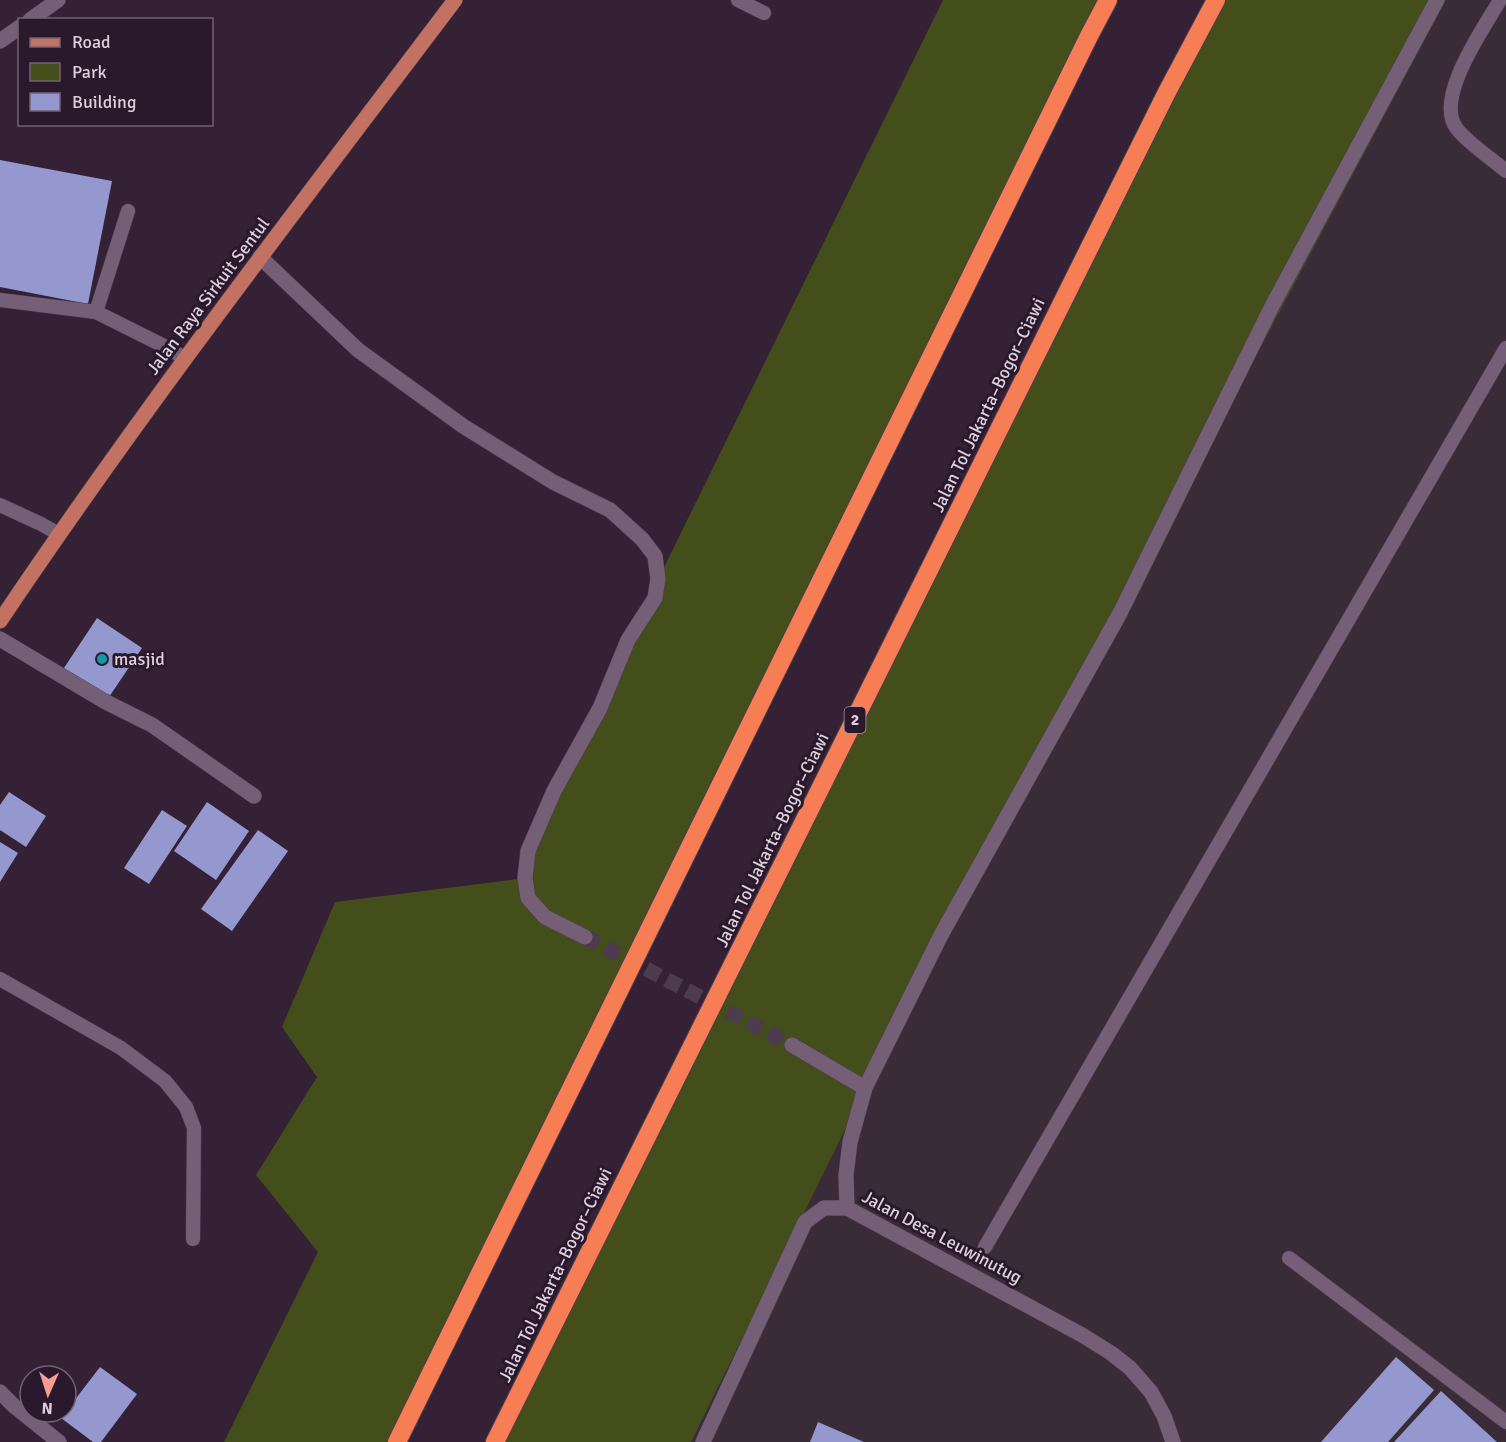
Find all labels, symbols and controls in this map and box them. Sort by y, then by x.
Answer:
legend [18,18,213,126]
text: Road [72,31,111,53]
text: Park [72,61,107,83]
text: Building [72,91,136,113]
street label: Jalan Raya Sirkuit Sentul [142,213,274,379]
street label: Jalan Tol Jakarta–Bogor–Ciawi [926,294,1050,516]
place label: masjid [114,648,165,670]
marker: masjid [95,652,109,666]
road number: 2 [844,707,866,733]
street label: Jalan Tol Jakarta–Bogor–Ciawi [710,729,834,951]
street label: Jalan Tol Jakarta–Bogor–Ciawi [493,1164,617,1386]
street label: Jalan Desa Leuwinutug [858,1186,1026,1288]
north arrow [18,1364,78,1424]
text: N [41,1398,53,1418]

